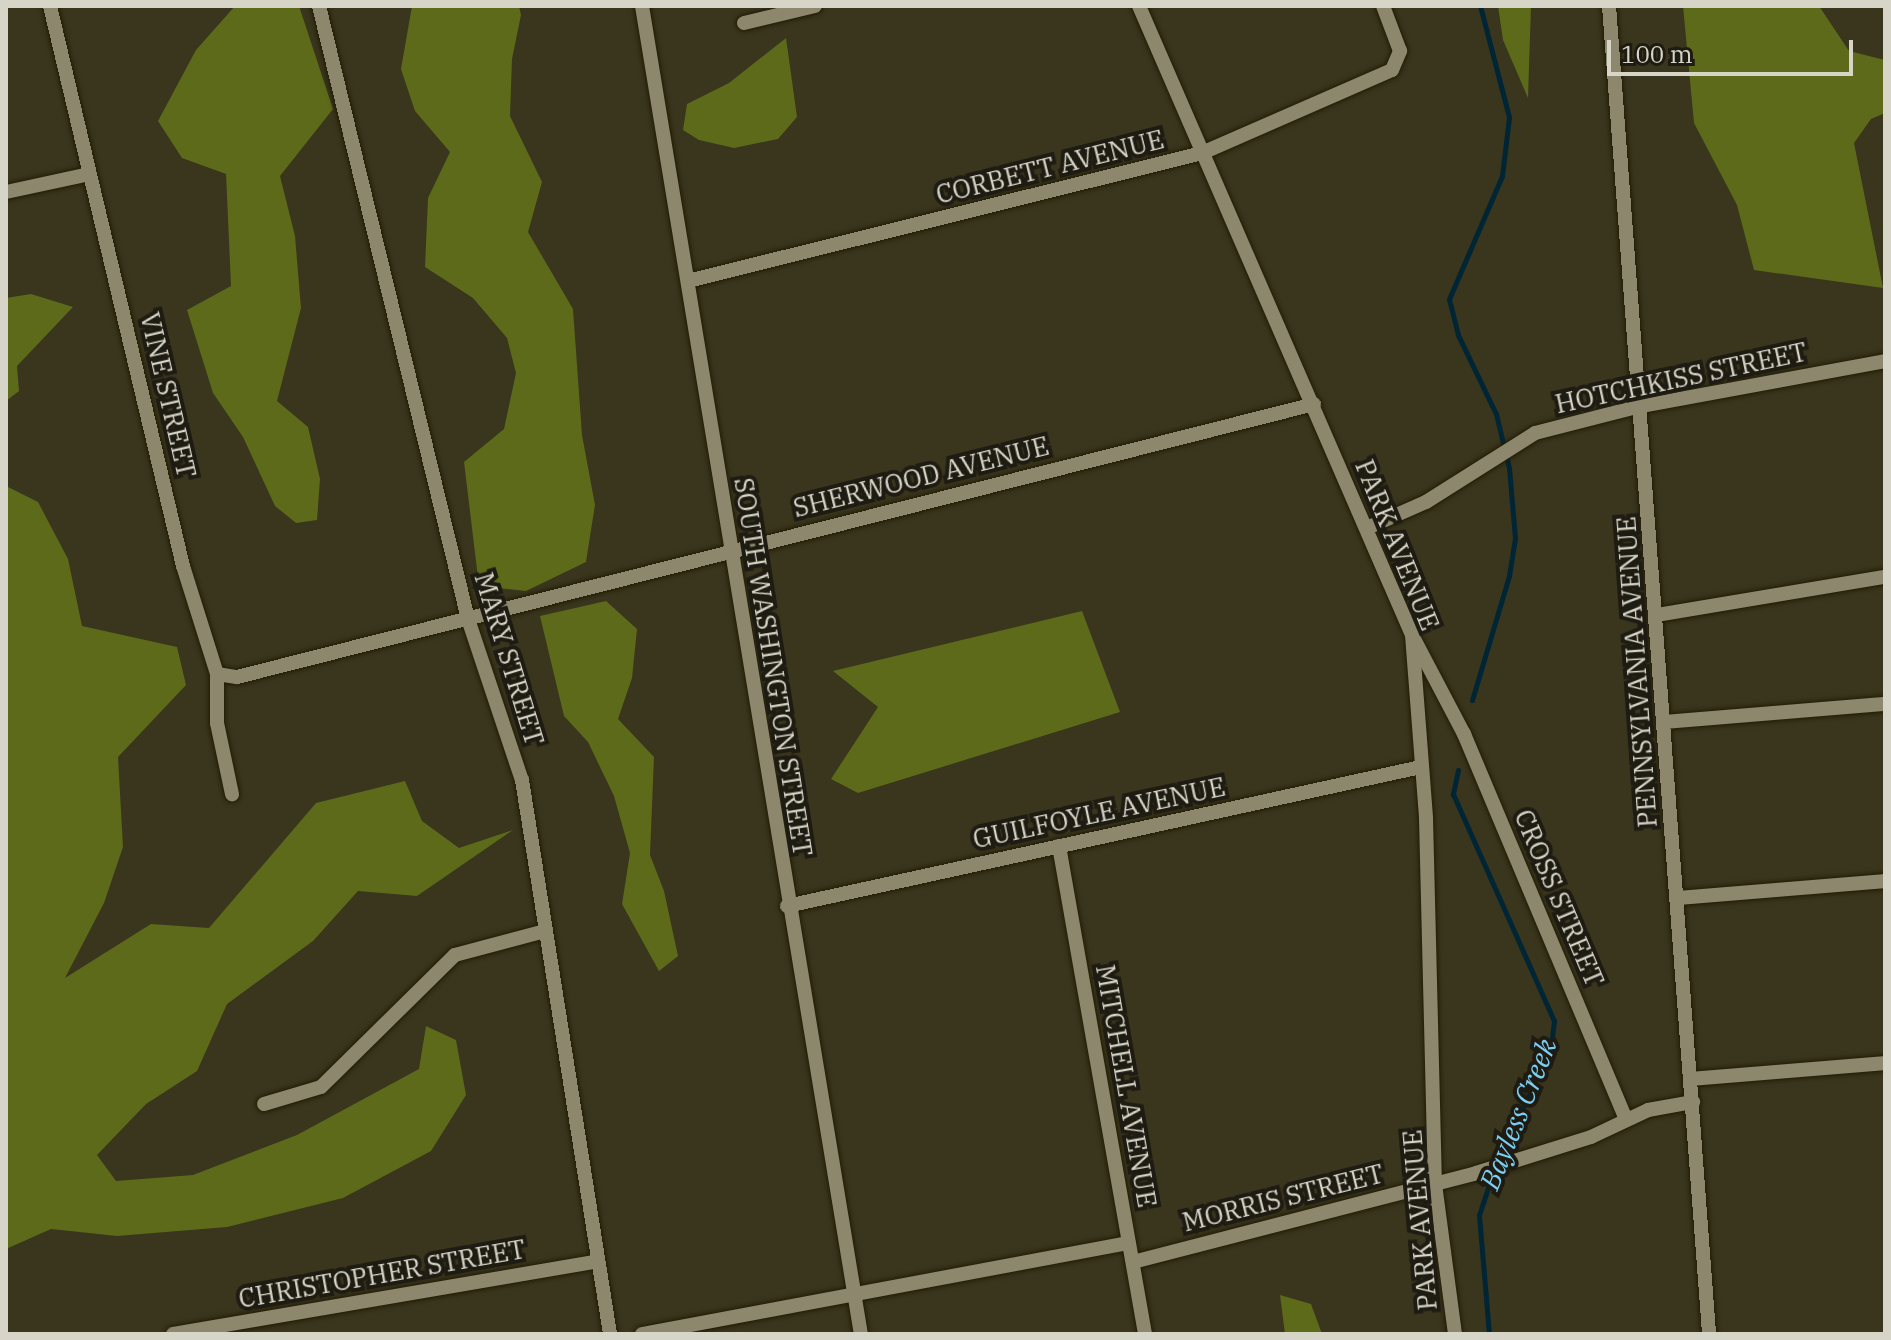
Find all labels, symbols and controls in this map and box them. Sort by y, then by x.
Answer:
scale bar [1611,24,1857,74]
text: 100 m [1621,38,1693,70]
street label: CORBETT AVENUE [933,124,1167,210]
street label: VINE STREET [134,309,202,481]
street label: HOTCHKISS STREET [1552,336,1810,420]
street label: SHERWOOD AVENUE [790,430,1052,524]
street label: PARK AVENUE [1349,455,1445,635]
street label: SOUTH WASHINGTON STREET [728,475,818,859]
street label: PENNSYLVANIA AVENUE [1611,515,1663,829]
street label: MARY STREET [468,569,550,749]
street label: GUILFOYLE AVENUE [970,771,1228,855]
street label: CROSS STREET [1508,805,1610,991]
street label: MITCHELL AVENUE [1089,962,1163,1210]
water label: Bayless Creek [1472,1034,1564,1194]
street label: PARK AVENUE [1397,1128,1443,1312]
street label: MORRIS STREET [1179,1158,1387,1238]
street label: CHRISTOPHER STREET [236,1233,528,1315]

